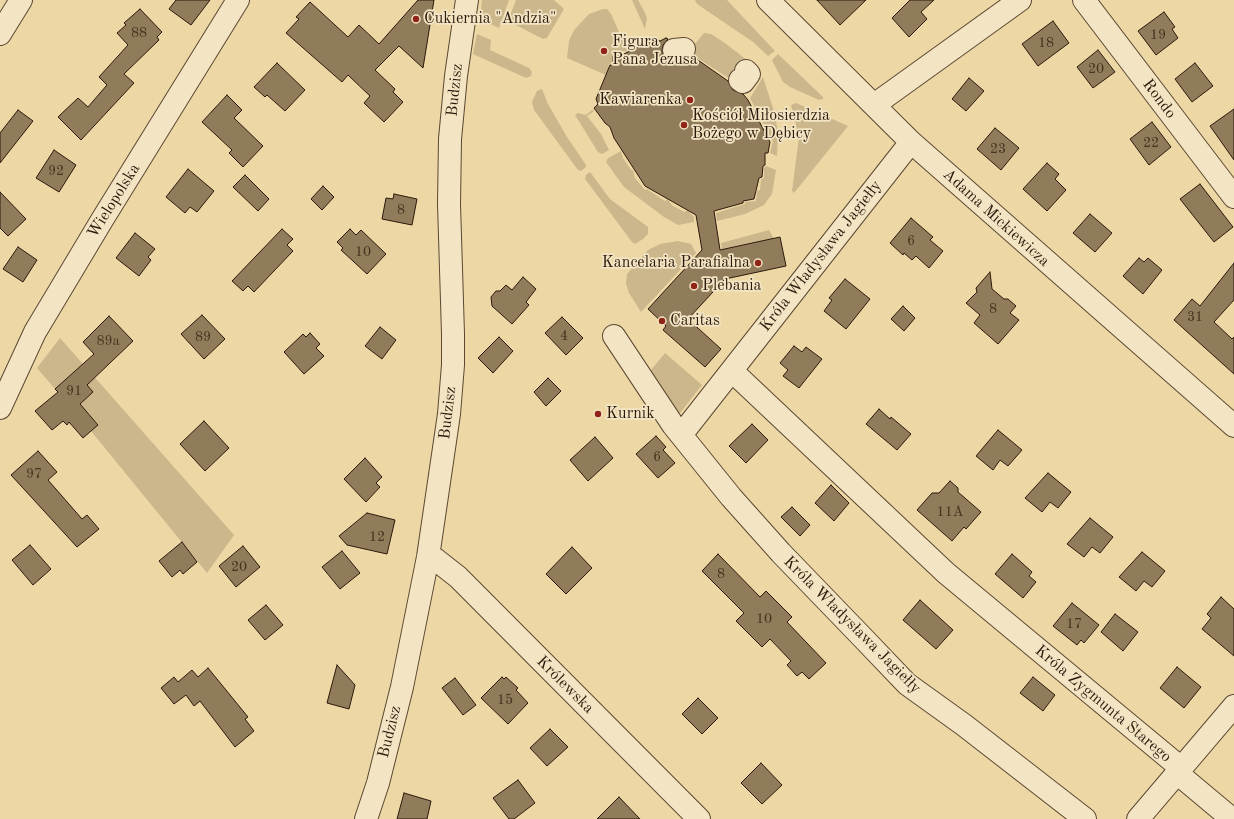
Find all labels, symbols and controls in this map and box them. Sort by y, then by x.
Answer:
place label: Cukiernia "Andzia" [424,9,556,29]
marker: Cukiernia "Andzia" [411,14,421,24]
house number: 88 [131,25,147,41]
house number: 19 [1150,27,1166,43]
place label: Figura Pana Jezusa [612,32,698,70]
house number: 18 [1038,35,1054,51]
marker: Figura Pana Jezusa [599,46,609,56]
house number: 20 [1088,61,1104,77]
street label: Budzisz [443,63,467,117]
street label: Rondo [1138,76,1180,122]
place label: Kawiarenka [599,90,682,110]
marker: Kawiarenka [685,95,695,105]
place label: Kościół Miłosierdzia Bożego w Dębicy [692,106,830,144]
marker: Kościół Miłosierdzia Bożego w Dębicy [679,120,689,130]
house number: 22 [1143,135,1159,151]
house number: 23 [990,141,1006,157]
street label: Wielopolska [84,160,144,242]
house number: 92 [48,163,64,179]
street label: Adama Mickiewicza [939,165,1053,271]
street label: Króla Władysława Jagiełły [756,176,886,336]
house number: 8 [397,202,405,218]
house number: 6 [907,233,915,249]
house number: 10 [355,244,371,260]
place label: Kancelaria Parafialna [602,253,750,273]
marker: Kancelaria Parafialna [753,258,763,268]
place label: Plebania [702,276,762,296]
marker: Plebania [689,281,699,291]
house number: 8 [989,301,997,317]
house number: 31 [1187,309,1203,325]
place label: Caritas [670,311,720,331]
marker: Caritas [657,316,667,326]
house number: 4 [560,328,568,344]
house number: 89 [195,329,211,345]
house number: 89a [96,333,120,349]
house number: 91 [66,383,82,399]
street label: Budzisz [435,385,461,441]
place label: Kurnik [606,404,654,424]
marker: Kurnik [593,409,603,419]
house number: 6 [653,449,661,465]
house number: 97 [26,466,42,482]
house number: 11A [937,504,963,520]
house number: 12 [369,529,385,545]
street label: Króla Władysława Jagiełły [779,552,925,698]
house number: 20 [231,559,247,575]
house number: 8 [717,566,725,582]
house number: 10 [756,611,772,627]
house number: 17 [1066,616,1082,632]
street label: Króla Zygmunta Starego [1031,641,1175,767]
street label: Królewska [532,652,598,718]
house number: 15 [497,692,513,708]
street label: Budzisz [374,704,406,760]

